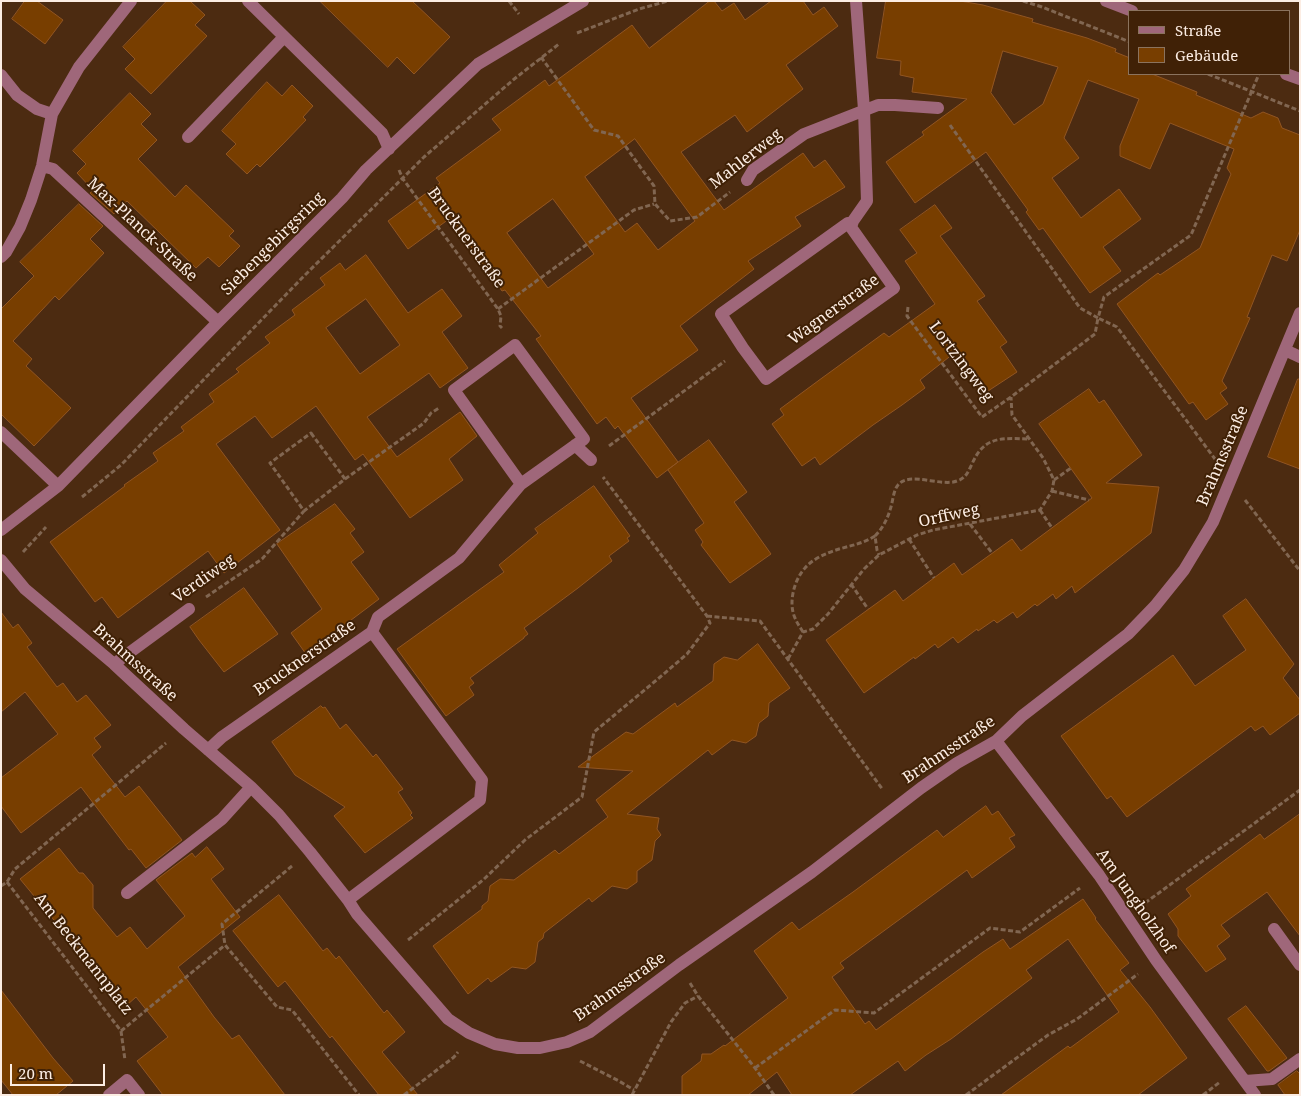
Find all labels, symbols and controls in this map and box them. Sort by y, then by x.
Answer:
legend [1128,10,1291,75]
text: Straße [1175,20,1221,40]
text: Gebäude [1175,45,1238,65]
street label: Mahlerweg [706,125,786,193]
street label: Max-Planck-Straße [83,174,201,286]
street label: Brucknerstraße [423,184,509,292]
street label: Siebengebirgsring [217,188,329,300]
street label: Wagnerstraße [785,271,883,349]
street label: Lortzingweg [925,318,997,406]
street label: Brahmsstraße [1193,403,1253,509]
street label: Orffweg [917,500,981,532]
street label: Verdiweg [169,551,239,607]
street label: Brucknerstraße [250,616,360,700]
street label: Brahmsstraße [89,620,181,706]
street label: Brahmsstraße [899,712,999,788]
street label: Am Jungholzhof [1092,845,1178,957]
street label: Am Beckmannplatz [30,889,136,1019]
street label: Brahmsstraße [571,948,669,1026]
scale bar [12,1054,108,1086]
text: 20 m [18,1063,53,1083]

